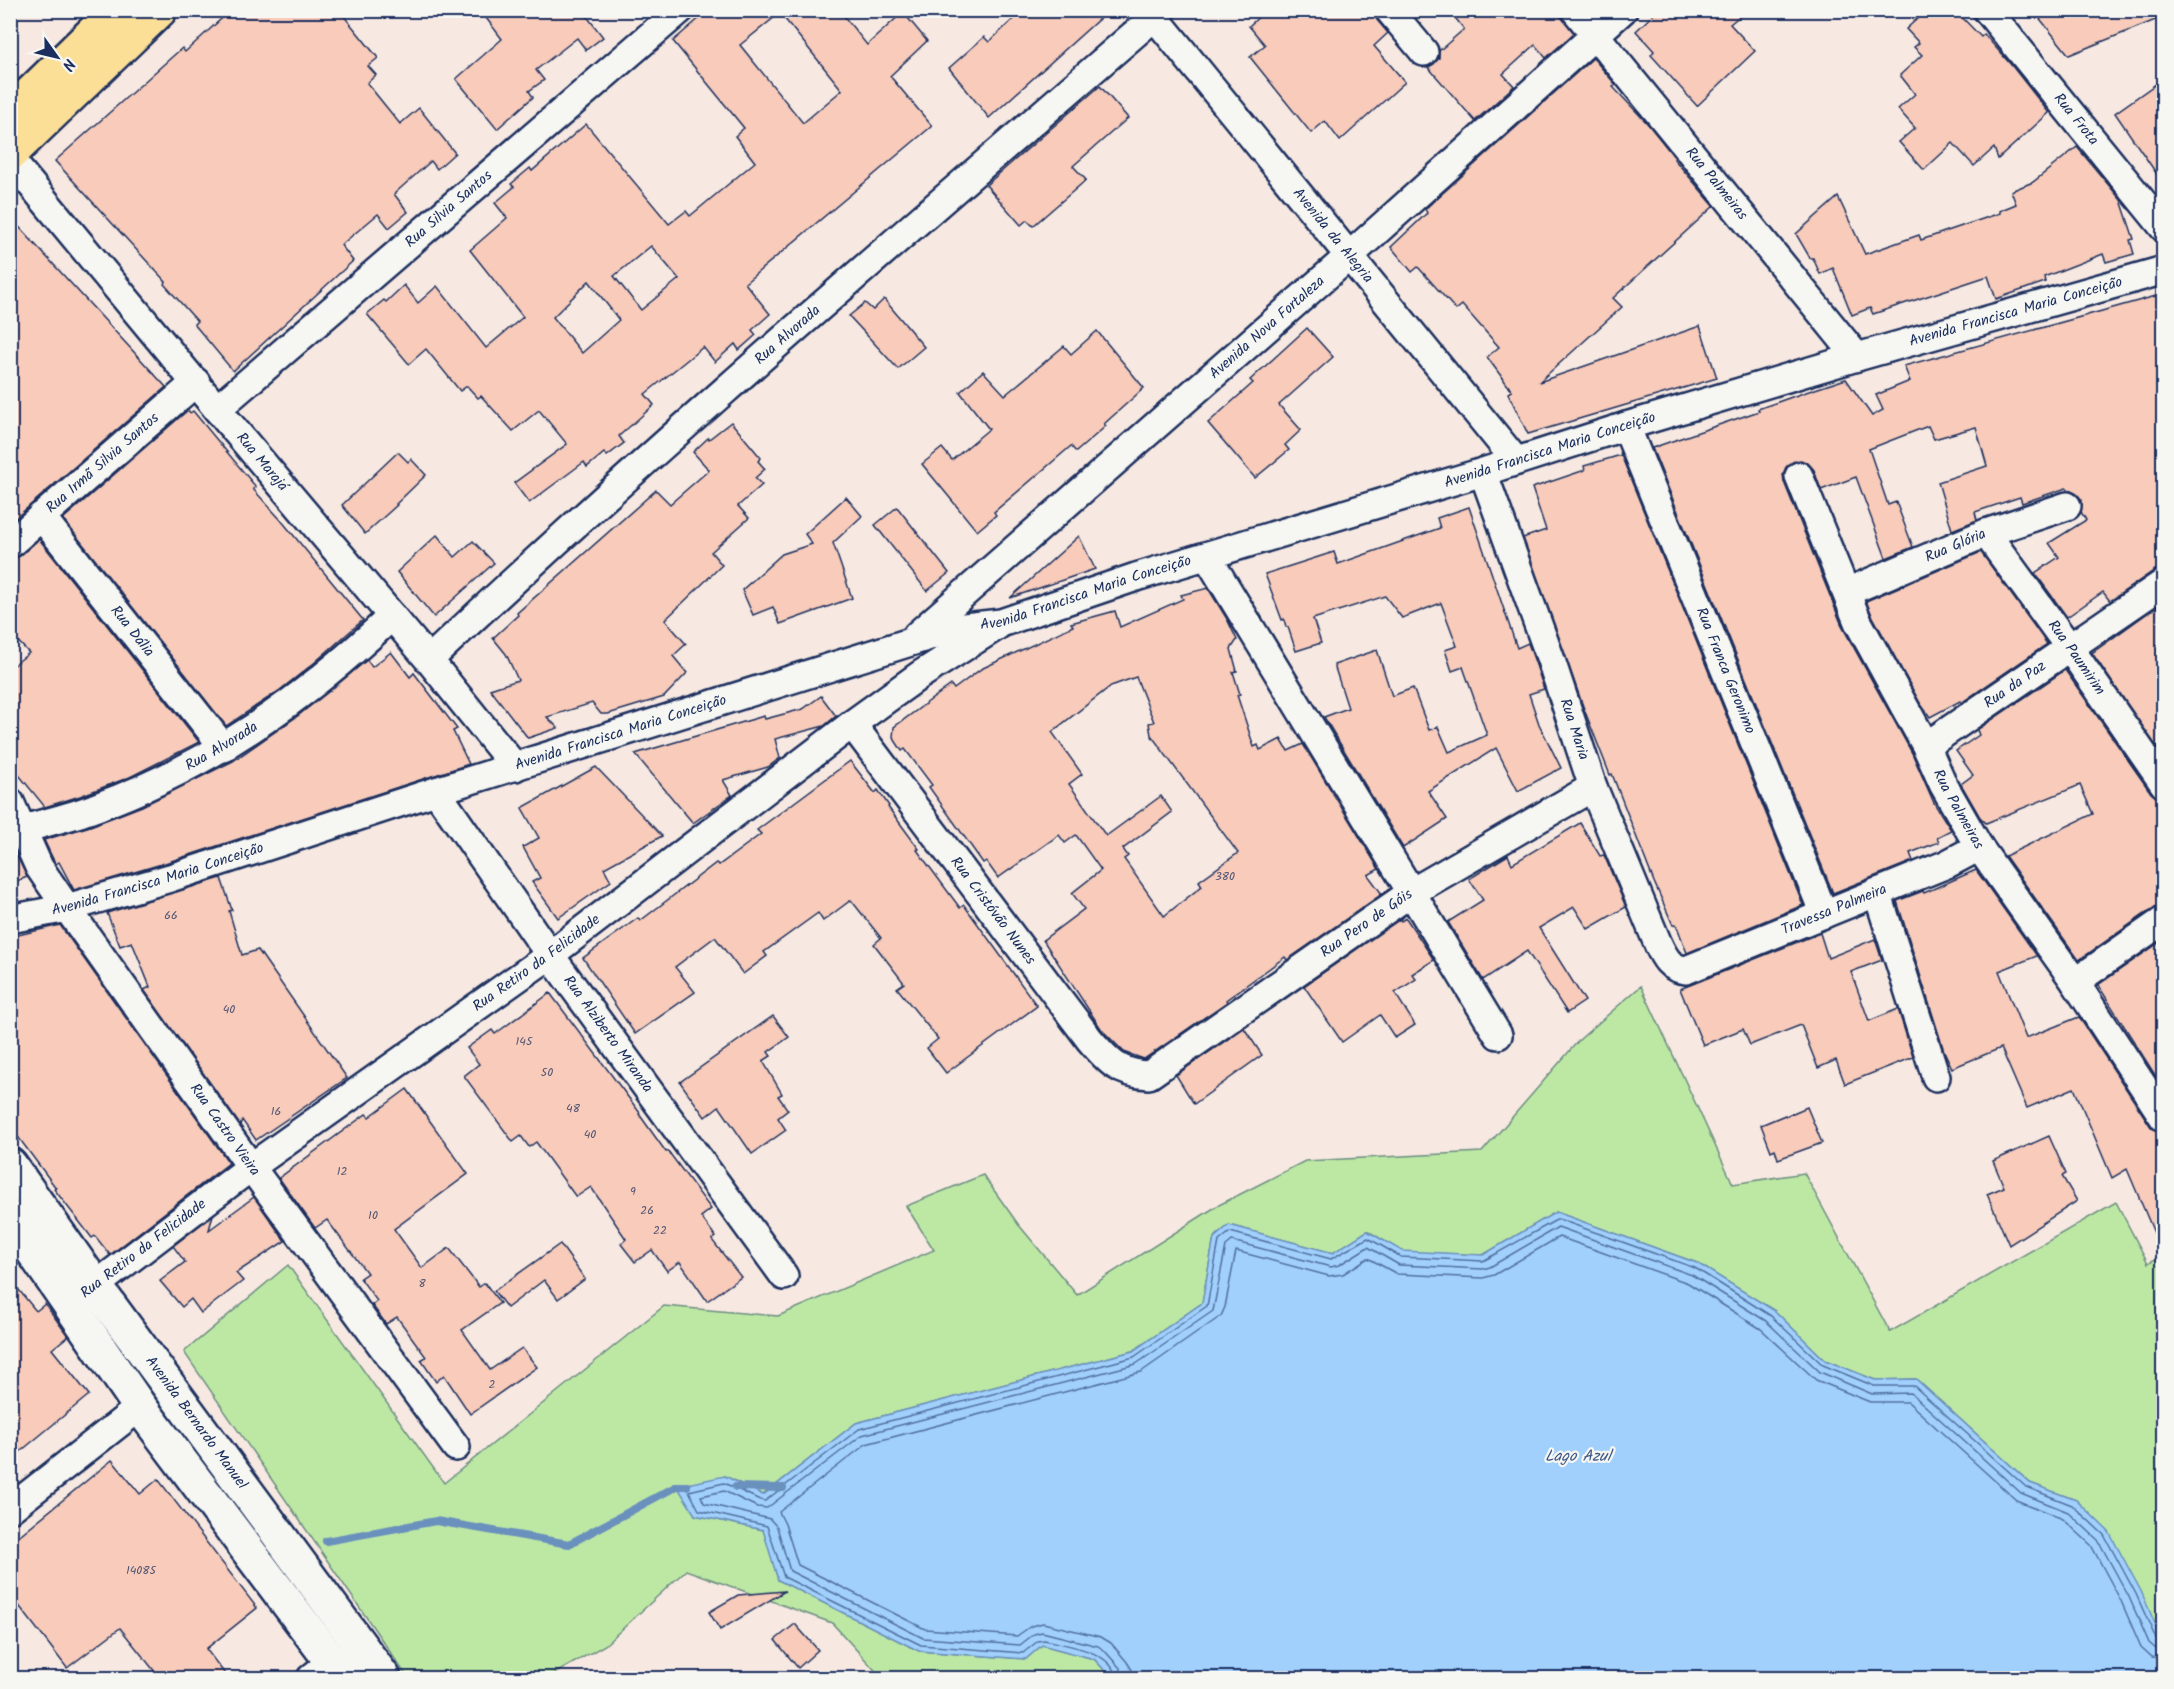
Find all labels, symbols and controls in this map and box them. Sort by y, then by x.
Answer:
north arrow [27,27,87,87]
text: N [55,53,81,76]
street label: Rua Frota [2047,88,2105,151]
street label: Rua Palmeiras [1679,142,1754,226]
street label: Rua Silvia Santos [400,164,498,254]
street label: Avenida da Alegria [1286,183,1379,289]
street label: Avenida Nova Fortaleza [1204,270,1331,385]
street label: Avenida Francisca Maria Conceição [1906,270,2125,354]
street label: Rua Alvorada [749,299,826,371]
street label: Rua Irmã Silvia Santos [41,406,165,520]
street label: Avenida Francisca Maria Conceição [1441,406,1659,495]
street label: Rua Marajá [230,427,295,498]
street label: Rua Glória [1921,522,1990,569]
street label: Avenida Francisca Maria Conceição [979,549,1194,637]
street label: Rua Dália [104,600,160,662]
street label: Rua Franca Geronimo [1689,604,1762,738]
street label: Rua Paumirim [2041,615,2111,700]
street label: Rua da Paz [1979,655,2052,715]
street label: Avenida Francisca Maria Conceição [512,688,730,777]
street label: Rua Maria [1553,695,1595,763]
street label: Rua Alvorada [181,715,263,778]
street label: Rua Palmeiras [1926,766,1990,855]
street label: Avenida Francisca Maria Conceição [50,836,267,923]
street label: Rua Cristóvão Nunes [944,852,1042,971]
house number: 380 [1215,867,1235,886]
street label: Travessa Palmeira [1778,878,1891,942]
street label: Rua Pero de Góis [1315,883,1418,964]
house number: 66 [164,906,178,925]
street label: Rua Retiro da Felicidade [468,908,606,1018]
street label: Rua Alziberto Miranda [557,971,659,1098]
house number: 40 [223,1000,235,1019]
house number: 145 [516,1032,534,1051]
house number: 50 [541,1063,553,1082]
street label: Rua Castro Vieira [183,1079,266,1181]
house number: 48 [566,1099,581,1118]
house number: 16 [271,1102,281,1121]
house number: 40 [584,1125,596,1144]
house number: 12 [337,1162,347,1181]
house number: 9 [630,1182,636,1201]
street label: Rua Retiro da Felicidade [75,1193,212,1305]
house number: 26 [640,1201,654,1220]
house number: 10 [368,1206,378,1225]
house number: 22 [653,1221,667,1240]
house number: 8 [418,1274,426,1293]
street label: Avenida Bernardo Manuel [139,1351,254,1495]
house number: 2 [489,1375,496,1394]
water label: Lago Azul [1545,1444,1614,1469]
house number: 14085 [126,1561,158,1580]

